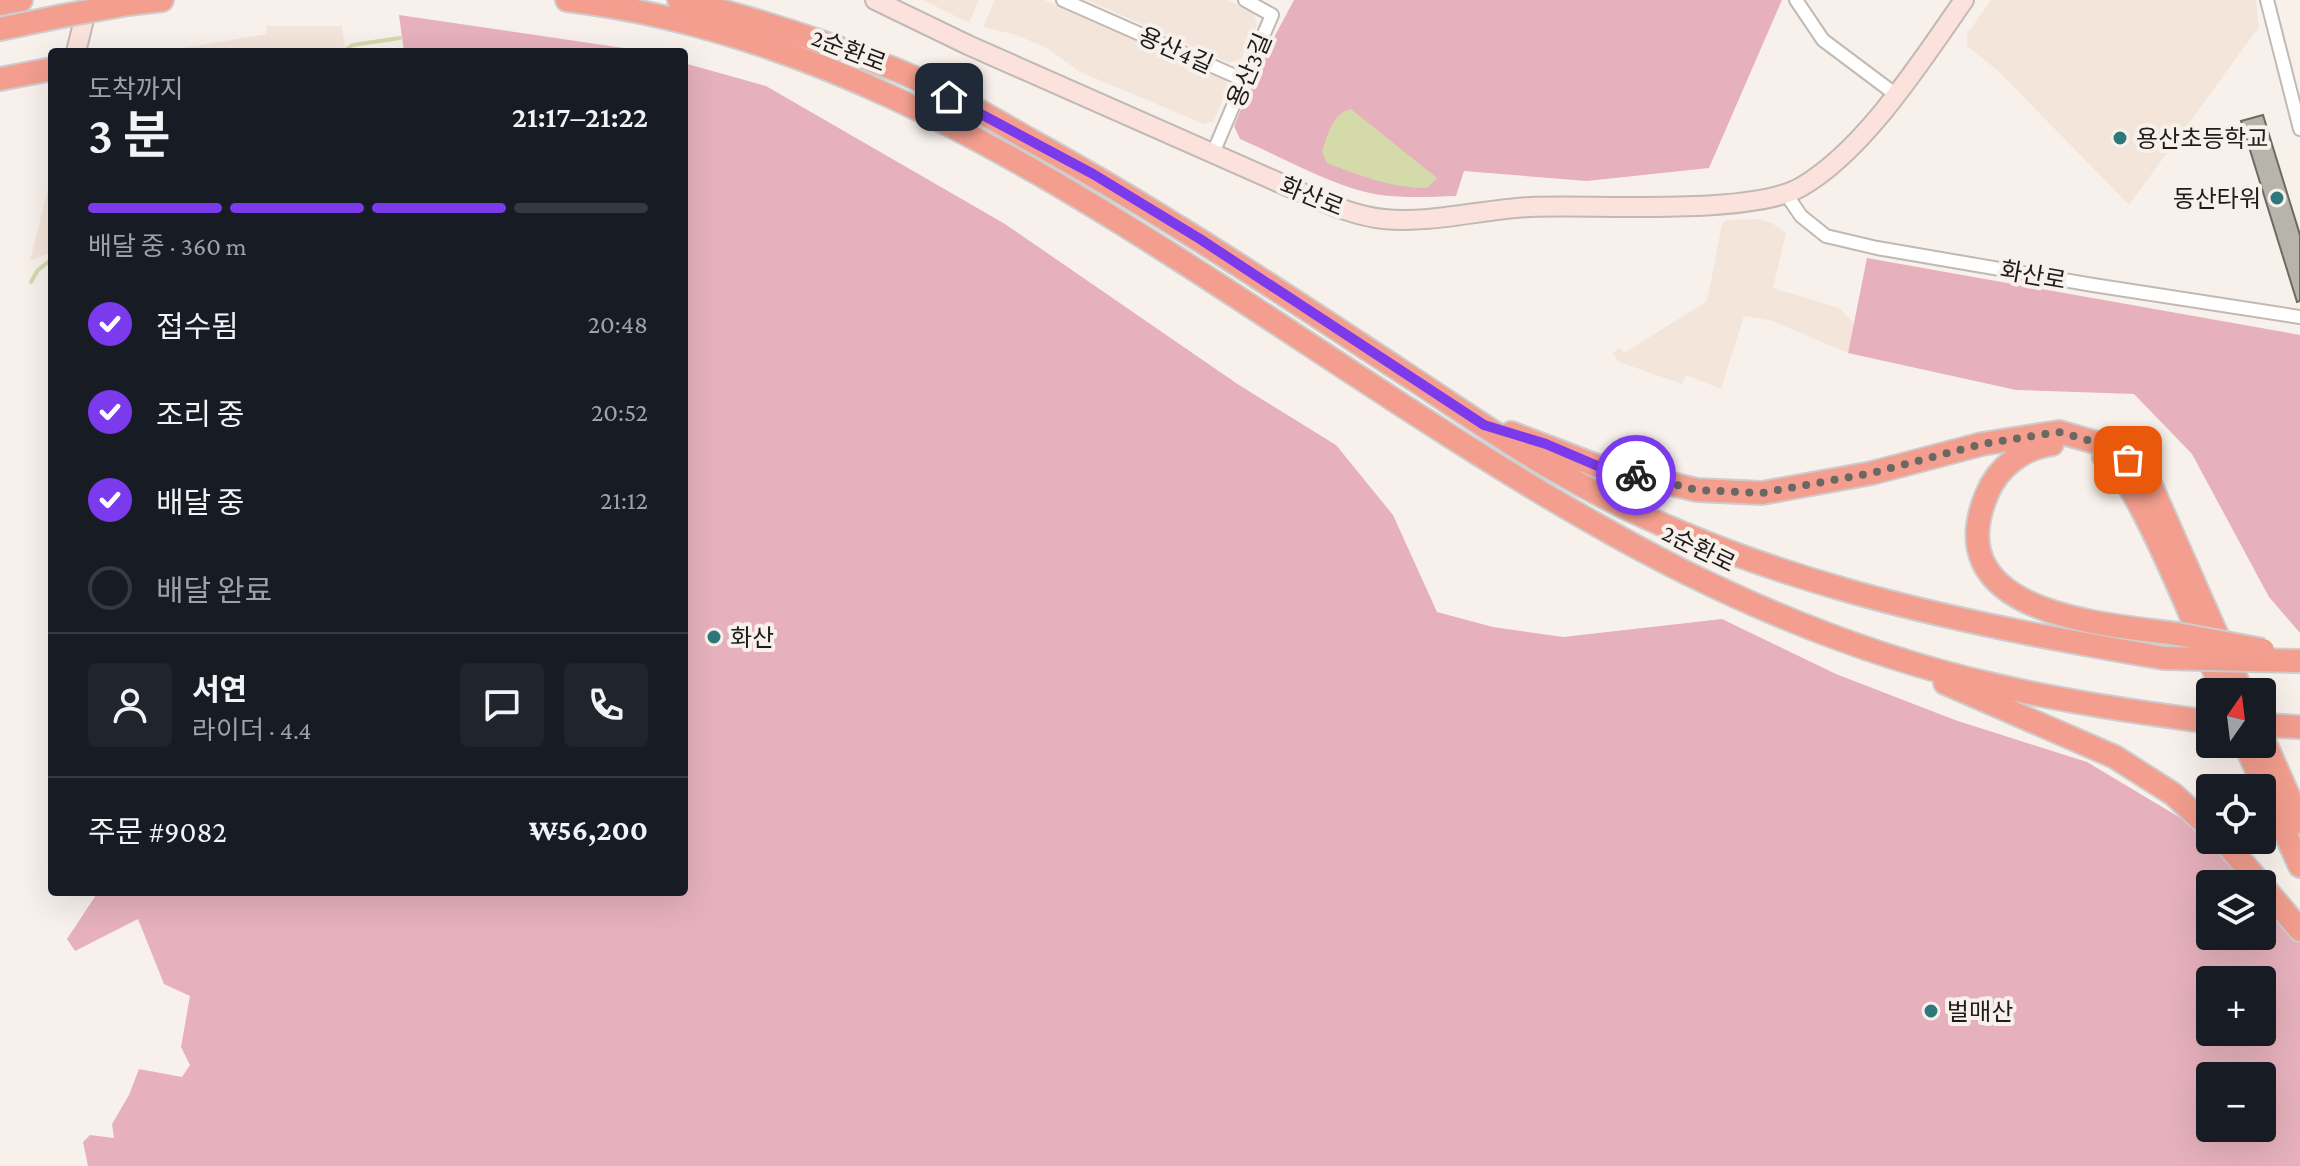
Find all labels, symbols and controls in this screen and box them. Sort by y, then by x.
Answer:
street label: 용산4길 [1135,22,1217,78]
street label: 2순환로 [808,23,890,77]
street label: 용산3길 [1221,29,1277,111]
pin [915,63,983,131]
text: 도착까지 [88,75,184,104]
icon: home [927,75,971,119]
text: 21:17–21:22 [512,100,648,133]
text: 3 분 [88,106,171,164]
place label: 용산초등학교 [2136,125,2268,152]
marker: 용산초등학교 [2111,129,2129,147]
street label: 화산로 [1276,171,1348,221]
place label: 동산타워 [2173,185,2261,212]
marker: 동산타워 [2268,189,2286,207]
text: 배달 중 · 360 m [88,232,247,261]
street label: 화산로 [1998,256,2068,294]
icon: check [88,302,132,346]
text: 접수됨 [156,310,239,343]
text: 20:48 [588,310,648,339]
icon: check [88,390,132,434]
text: 조리 중 [156,398,244,431]
text: 20:52 [591,398,648,427]
pin [2094,426,2162,494]
courier [1596,435,1676,515]
icon: bag [2106,438,2150,482]
icon: bike [1614,453,1658,497]
icon: check [88,478,132,522]
text: 배달 중 [156,486,244,519]
text: 21:12 [600,486,648,515]
street label: 2순환로 [1658,519,1740,577]
text: 배달 완료 [156,574,272,607]
place label: 화산 [730,624,774,651]
marker: 화산 [705,628,723,646]
button: person [88,663,172,747]
button: chat [460,663,544,747]
button: phone [564,663,648,747]
text: 서연 [192,673,247,706]
north arrow [2196,678,2276,758]
map controls [2196,678,2276,1142]
text: 라이더 · 4.4 [192,716,312,745]
button: locate [2196,774,2276,854]
text: ₩56,200 [529,813,648,846]
text: 주문 #9082 [88,815,227,848]
button: layers [2196,870,2276,950]
button: + [2196,966,2276,1046]
place label: 벌매산 [1947,998,2013,1025]
marker: 벌매산 [1922,1002,1940,1020]
button: − [2196,1062,2276,1142]

